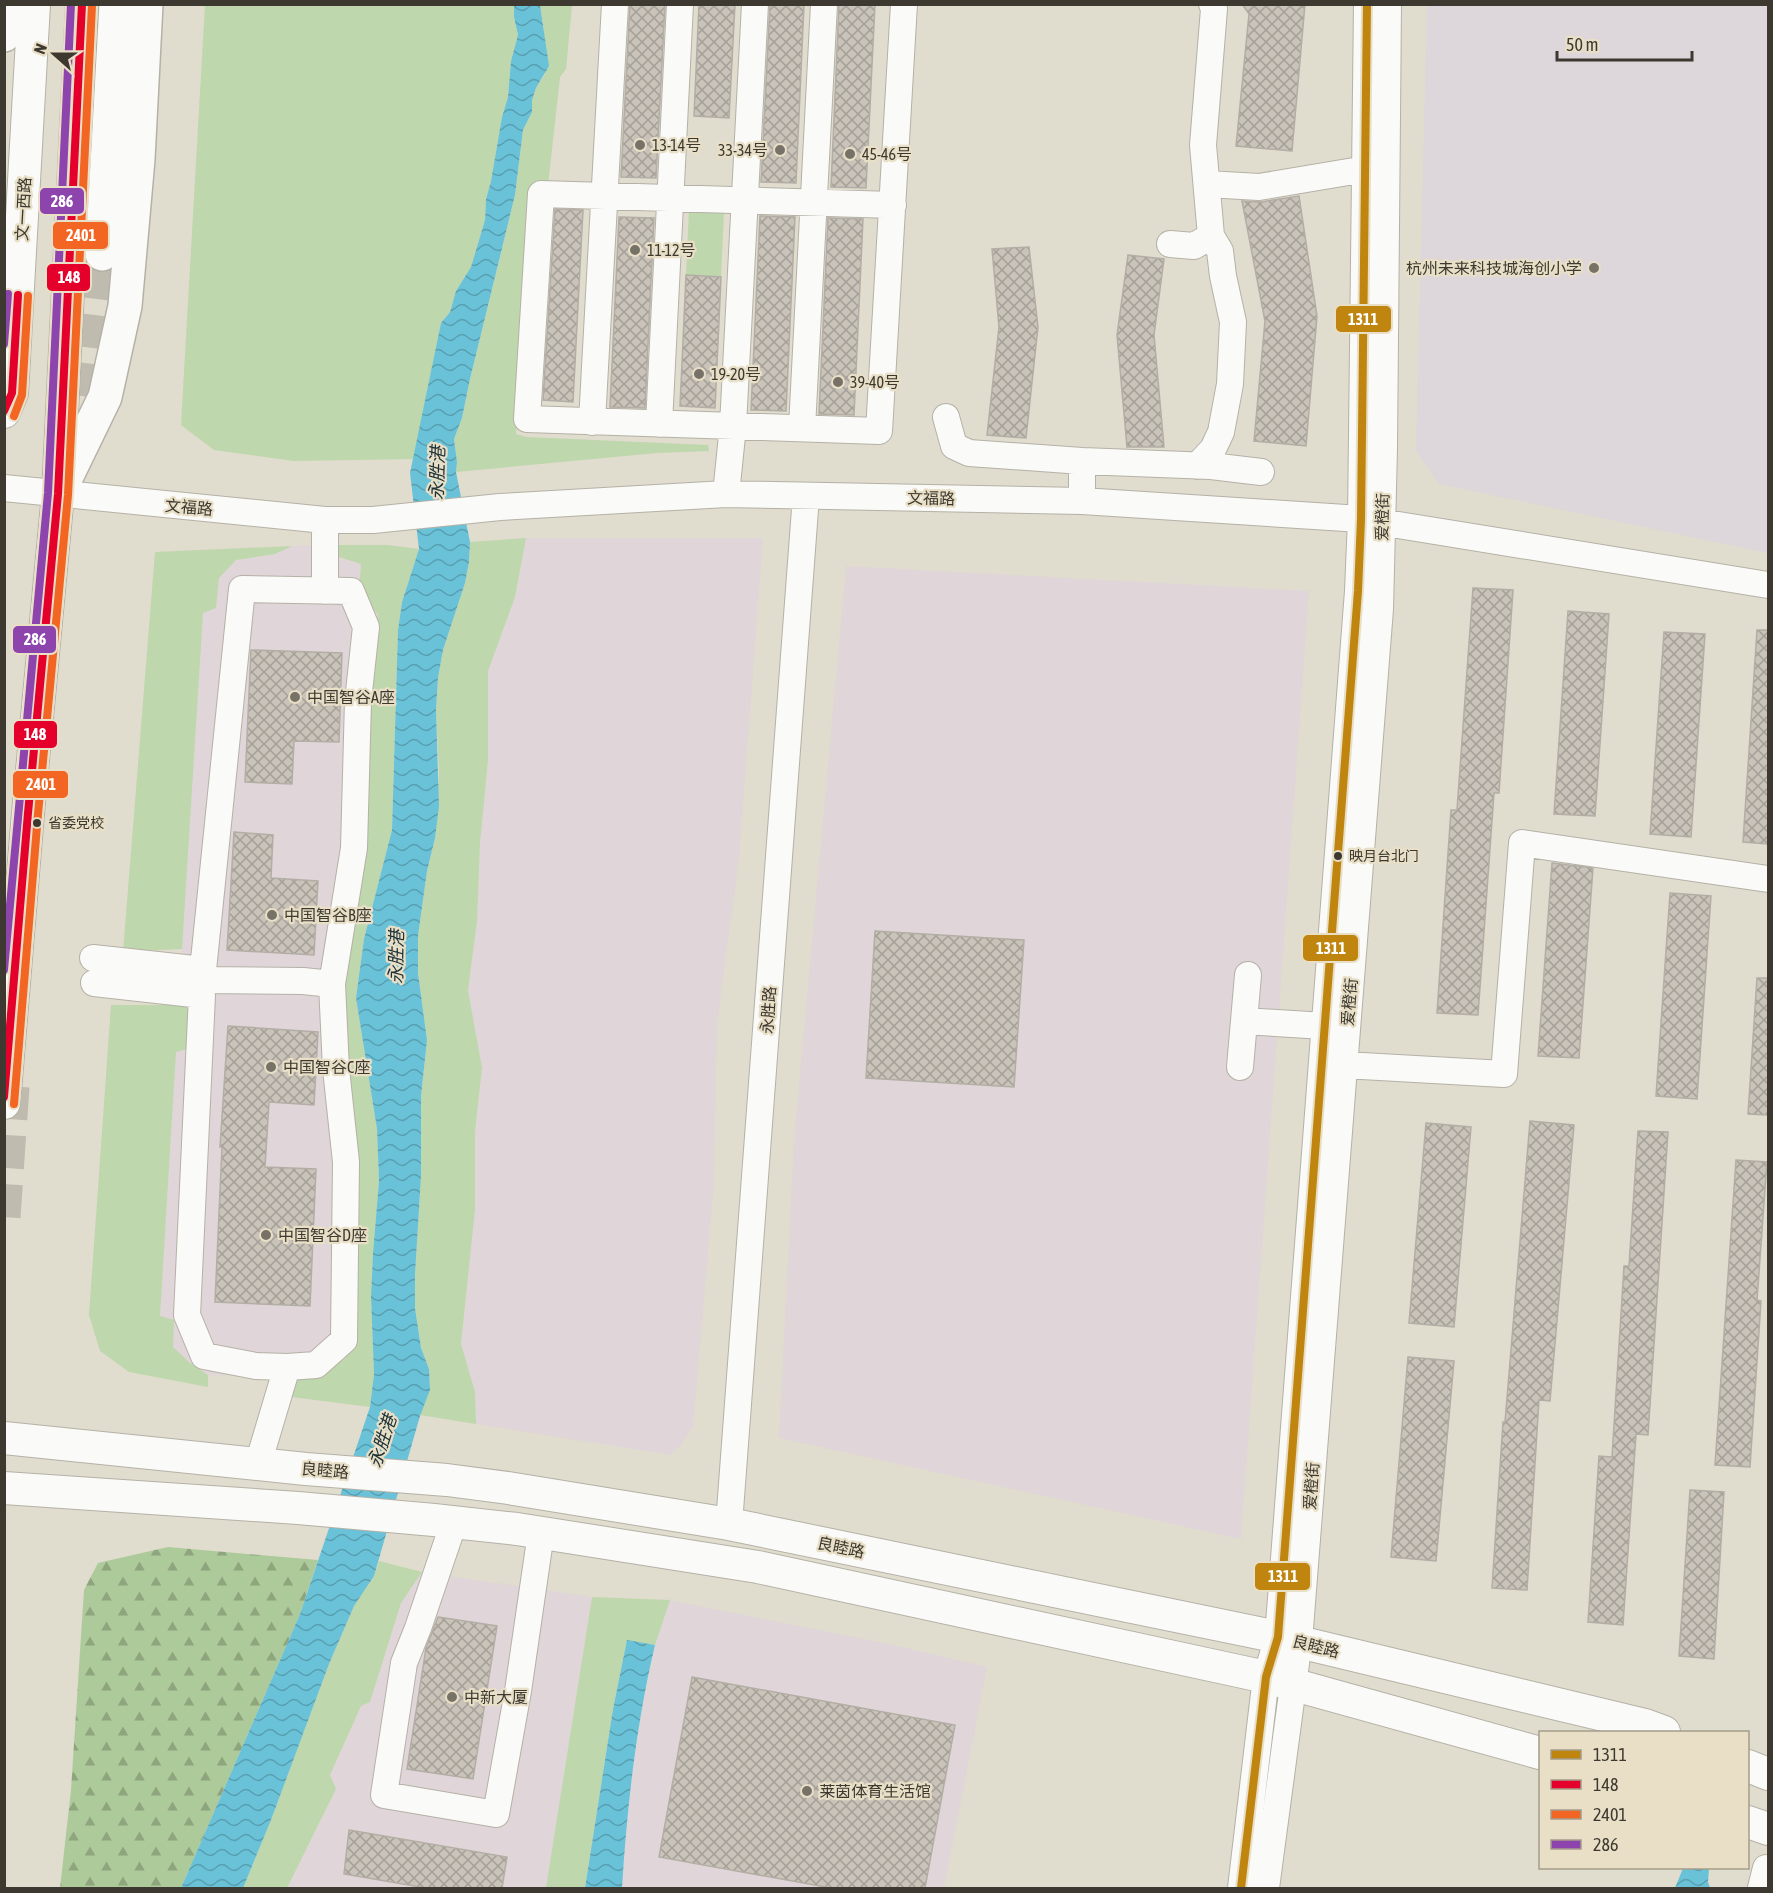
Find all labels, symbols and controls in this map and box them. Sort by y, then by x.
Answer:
north arrow [24,24,84,84]
scale bar [1557,24,1692,62]
text: 50 m [1566,34,1598,55]
text: N [30,41,50,56]
place label: 13-14号 [652,136,701,154]
marker: 13-14号 [633,138,647,152]
place label: 33-34号 [718,141,768,159]
marker: 33-34号 [773,143,787,157]
place label: 45-46号 [862,145,912,163]
marker: 45-46号 [843,147,857,161]
street label: 文一西路 [12,177,34,241]
line badge: 286 [39,187,85,215]
text: 286 [51,192,74,210]
line badge: 2401 [52,221,109,250]
text: 2401 [66,226,97,244]
place label: 11-12号 [647,241,695,259]
marker: 11-12号 [628,243,642,257]
place label: 杭州未来科技城海创小学 [1406,259,1582,277]
marker: 杭州未来科技城海创小学 [1587,261,1601,275]
line badge: 148 [46,263,91,292]
text: 148 [58,268,81,286]
line badge: 1311 [1335,305,1392,333]
text: 1311 [1348,310,1379,328]
place label: 19-20号 [711,365,761,383]
marker: 19-20号 [692,367,706,381]
place label: 39-40号 [850,373,900,391]
marker: 39-40号 [831,375,845,389]
water label: 永胜港 [426,443,449,500]
street label: 文福路 [907,489,955,507]
street label: 爱橙街 [1373,493,1391,541]
street label: 文福路 [164,496,214,518]
line badge: 286 [12,625,57,654]
text: 286 [24,630,47,648]
place label: 中国智谷A座 [307,688,395,706]
marker: 中国智谷A座 [288,690,302,704]
line badge: 148 [13,720,58,749]
text: 148 [24,725,47,743]
line badge: 2401 [12,770,69,799]
text: 2401 [26,775,57,793]
place label: 省委党校 [48,815,104,831]
marker: 省委党校 [31,817,43,829]
place label: 映月台北门 [1349,848,1419,864]
marker: 映月台北门 [1332,850,1344,862]
place label: 中国智谷B座 [284,906,372,924]
marker: 中国智谷B座 [265,908,279,922]
water label: 永胜港 [385,927,407,984]
line badge: 1311 [1302,934,1359,962]
text: 1311 [1316,939,1347,957]
street label: 爱橙街 [1338,977,1360,1027]
street label: 永胜路 [757,985,779,1035]
place label: 中国智谷C座 [283,1058,370,1076]
marker: 中国智谷C座 [264,1060,278,1074]
place label: 中国智谷D座 [278,1226,367,1244]
marker: 中国智谷D座 [259,1228,273,1242]
water label: 永胜港 [364,1409,401,1470]
street label: 良睦路 [300,1459,350,1481]
street label: 爱橙街 [1300,1461,1322,1511]
street label: 良睦路 [816,1533,866,1561]
line badge: 1311 [1254,1562,1311,1591]
text: 1311 [1268,1567,1299,1585]
street label: 良睦路 [1291,1631,1341,1661]
place label: 中新大厦 [464,1688,528,1706]
marker: 中新大厦 [445,1690,459,1704]
legend [1539,1731,1749,1869]
text: 1311 [1593,1744,1627,1765]
text: 148 [1593,1774,1618,1795]
place label: 莱茵体育生活馆 [819,1782,931,1800]
marker: 莱茵体育生活馆 [800,1784,814,1798]
text: 2401 [1593,1804,1627,1825]
text: 286 [1593,1834,1618,1855]

